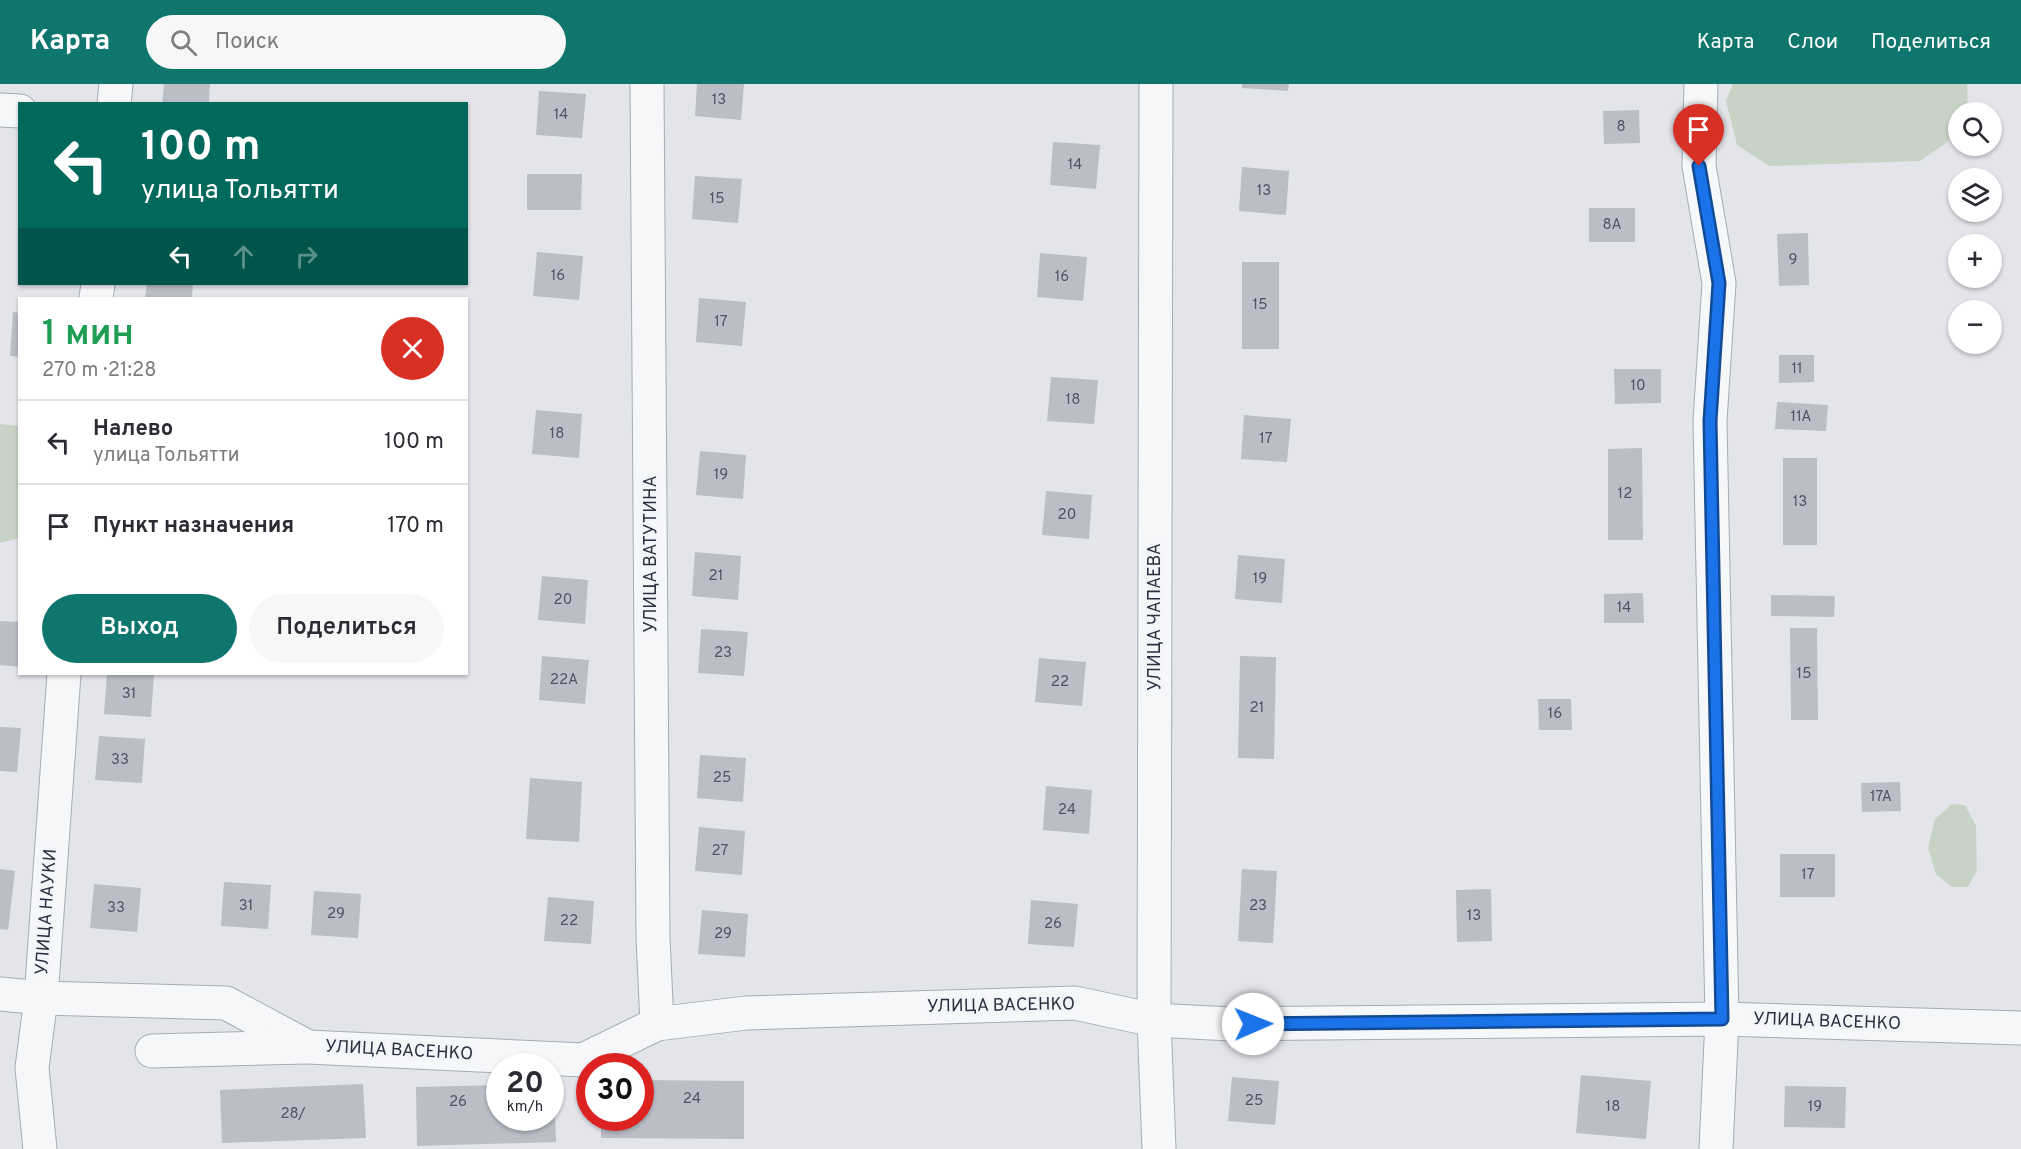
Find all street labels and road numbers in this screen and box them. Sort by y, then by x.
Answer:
street label: УЛИЦА ВАТУТИНА [640,475,663,633]
street label: УЛИЦА ЧАПАЕВА [1144,543,1167,691]
street label: УЛИЦА НАУКИ [31,848,63,976]
street label: УЛИЦА ВАСЕНКО [927,993,1075,1019]
street label: УЛИЦА ВАСЕНКО [1753,1008,1901,1036]
street label: УЛИЦА ВАСЕНКО [324,1036,474,1066]

